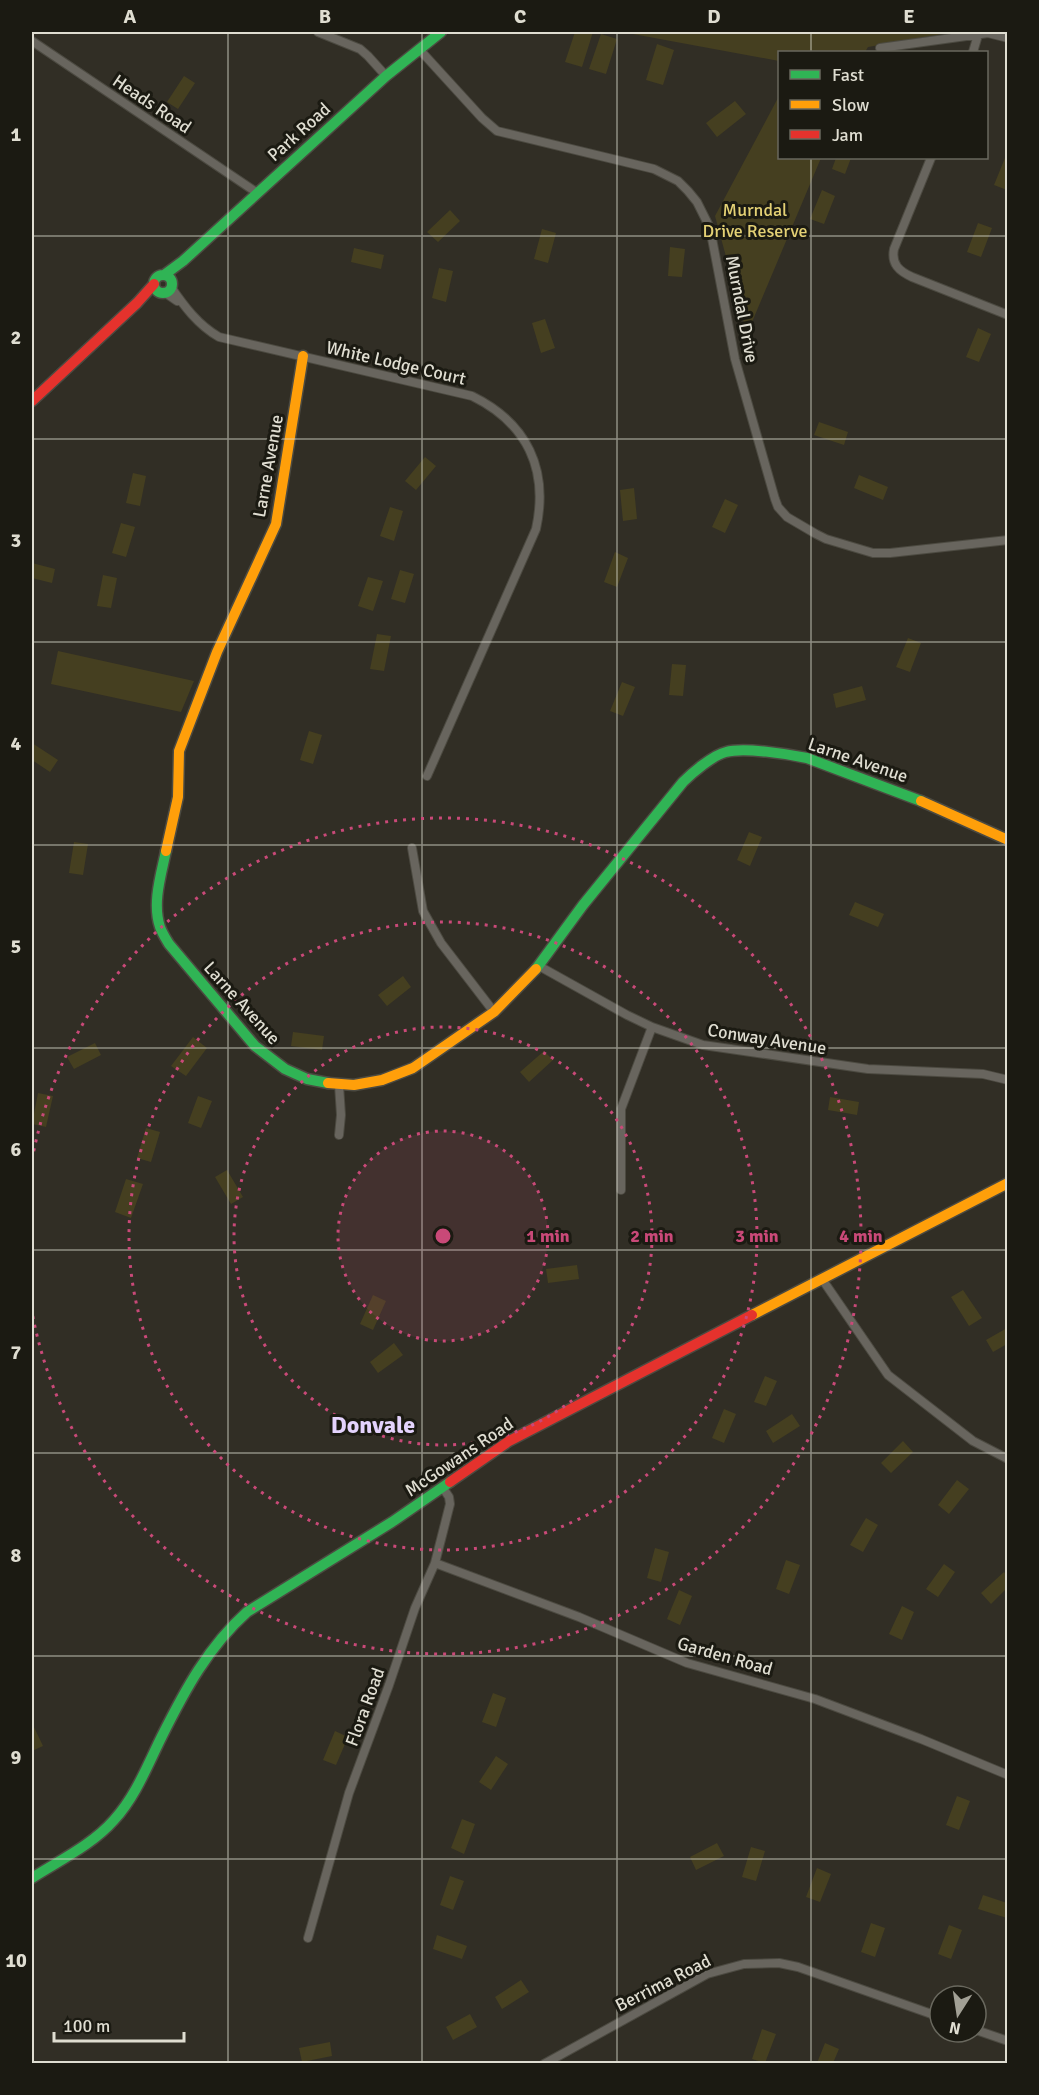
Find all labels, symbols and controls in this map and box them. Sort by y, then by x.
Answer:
text: A [124,4,137,29]
text: B [319,4,331,29]
text: C [514,4,526,29]
text: D [707,4,721,29]
text: E [903,4,915,29]
legend [778,51,988,159]
text: Fast [832,64,864,86]
street label: Heads Road [108,70,196,138]
text: Slow [832,94,869,116]
street label: Park Road [263,98,335,166]
text: 1 [11,122,22,147]
text: Jam [832,124,863,146]
park label: Murndal Drive Reserve [703,199,807,242]
street label: Murndal Drive [721,253,763,365]
text: 2 [11,325,21,350]
street label: White Lodge Court [324,336,468,390]
street label: Larne Avenue [248,413,288,519]
text: 3 [11,528,21,553]
text: 4 [11,731,22,756]
street label: Larne Avenue [805,733,911,787]
text: 5 [11,934,21,959]
street label: Larne Avenue [199,957,285,1049]
street label: Conway Avenue [706,1019,828,1059]
text: 6 [11,1137,22,1162]
text: 1 min [526,1225,570,1247]
text: 2 min [630,1225,674,1247]
text: 3 min [735,1225,779,1247]
text: 4 min [839,1225,883,1247]
centre of rings [433,1226,453,1246]
text: 7 [11,1340,22,1365]
district label: Donvale [331,1410,415,1440]
street label: McGowans Road [401,1413,517,1501]
text: 8 [11,1543,22,1568]
street label: Garden Road [675,1632,775,1680]
street label: Flora Road [341,1665,389,1749]
text: 9 [11,1745,22,1770]
text: 10 [5,1948,27,1973]
street label: Berrima Road [612,1950,714,2016]
north arrow [928,1984,988,2044]
scale bar [54,2005,184,2043]
text: 100 m [63,2015,110,2037]
text: N [948,2017,963,2039]

